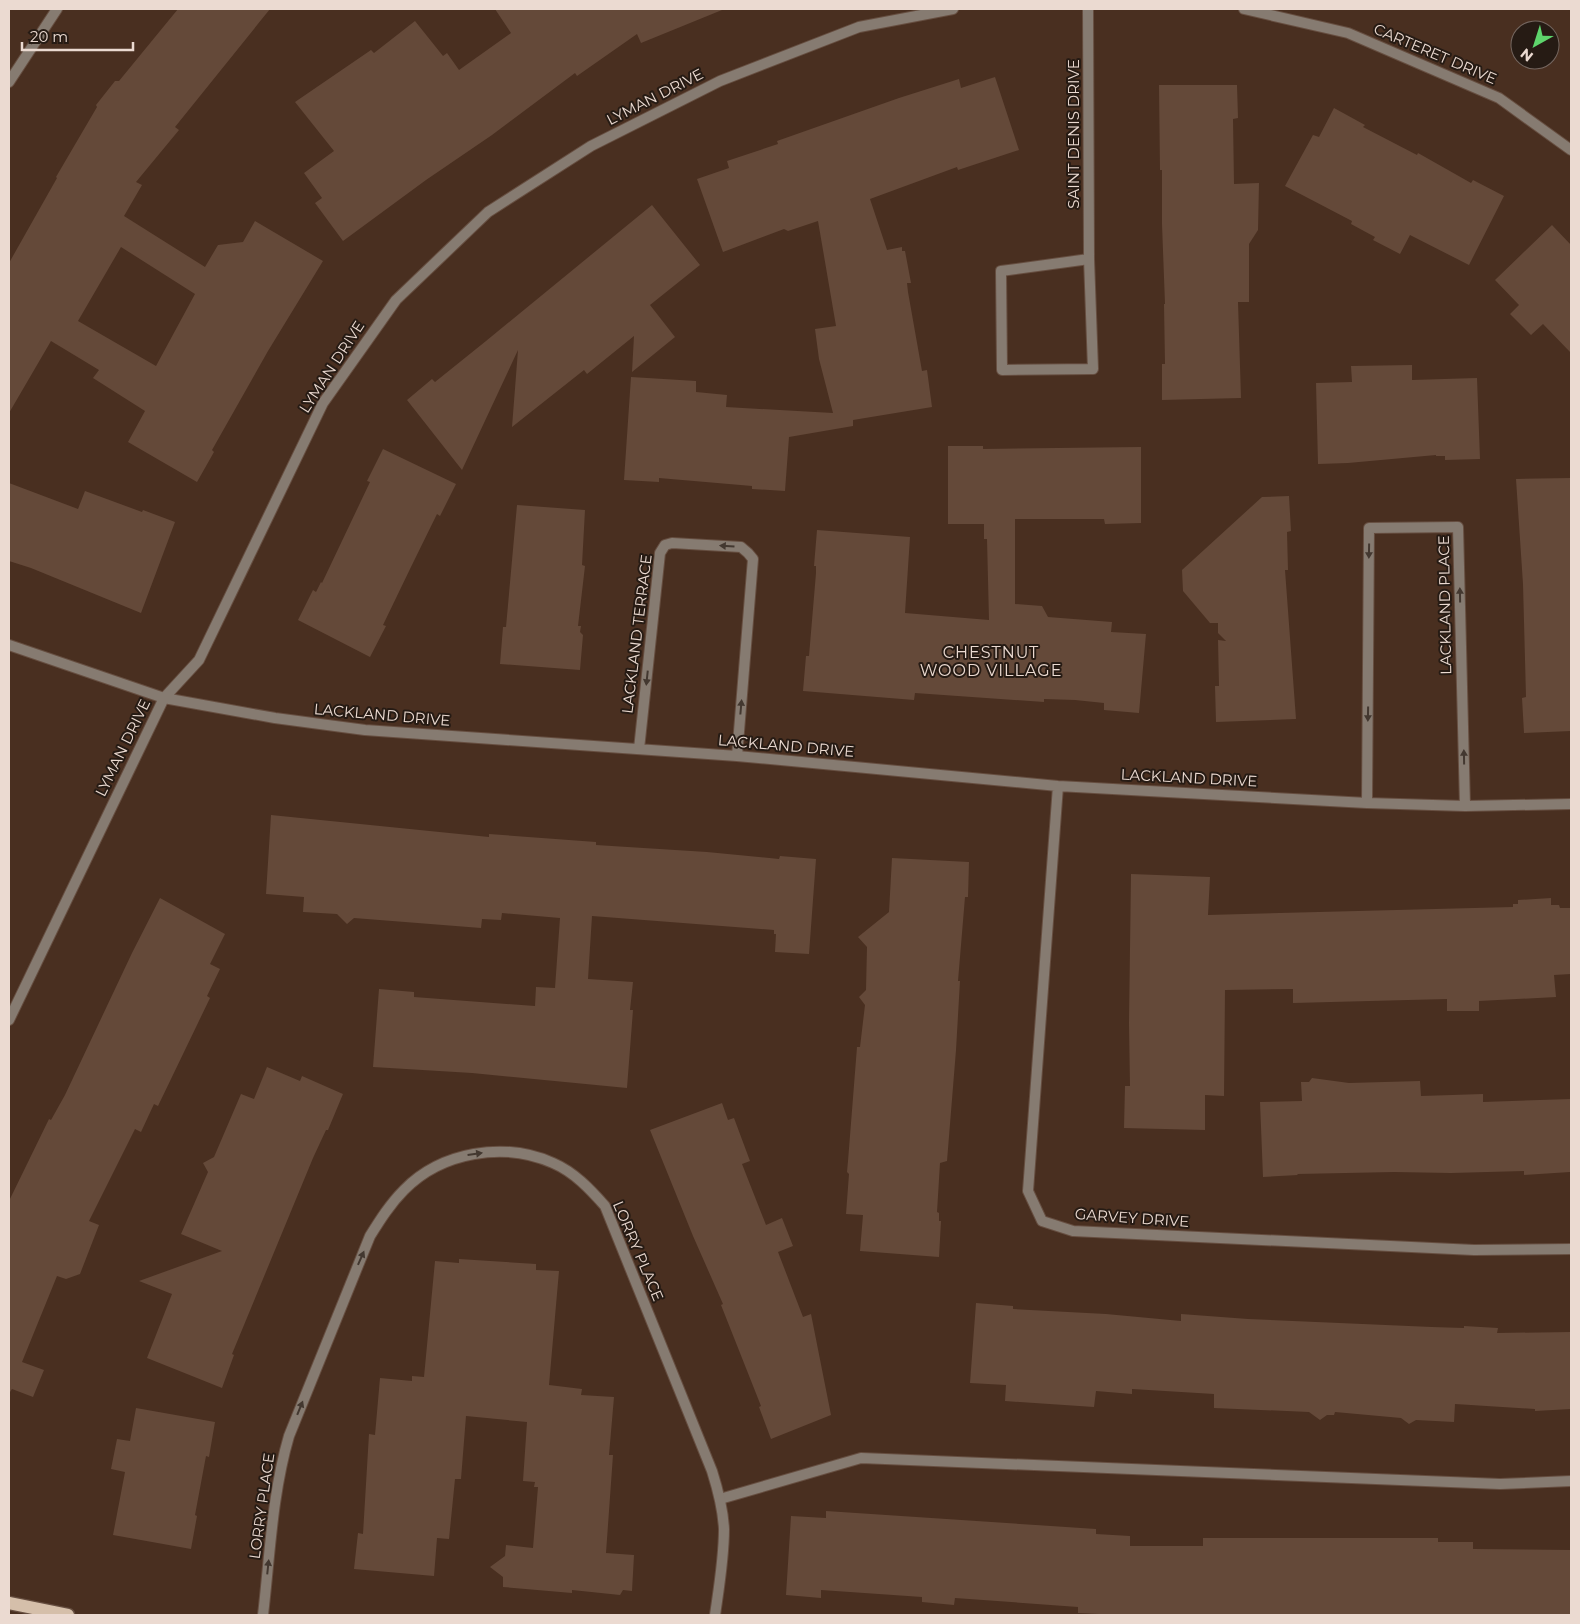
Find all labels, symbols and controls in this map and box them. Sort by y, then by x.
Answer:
street label: CARTERET DRIVE [1371,19,1500,88]
scale bar [22,20,134,52]
north arrow [1510,20,1560,70]
text: 20 m [30,27,68,46]
text: N [1517,45,1537,66]
street label: SAINT DENIS DRIVE [1064,59,1083,209]
street label: LYMAN DRIVE [603,64,706,129]
street label: LYMAN DRIVE [295,317,368,416]
street label: LACKLAND PLACE [1434,535,1455,675]
one-way arrow [719,542,735,550]
one-way arrow [1365,543,1373,559]
street label: LACKLAND TERRACE [617,553,656,715]
one-way arrow [1456,586,1464,602]
district label: CHESTNUT WOOD VILLAGE [920,643,1062,680]
one-way arrow [642,670,650,686]
street label: LYMAN DRIVE [91,696,154,800]
street label: LACKLAND DRIVE [313,699,451,730]
one-way arrow [738,699,746,715]
one-way arrow [1363,706,1371,722]
street label: LACKLAND DRIVE [717,730,855,761]
one-way arrow [1459,749,1467,765]
street label: LACKLAND DRIVE [1120,764,1258,791]
one-way arrow [468,1150,484,1158]
street label: LORRY PLACE [609,1198,668,1304]
street label: GARVEY DRIVE [1074,1204,1190,1231]
one-way arrow [357,1251,365,1265]
one-way arrow [297,1401,304,1416]
street label: LORRY PLACE [245,1452,278,1560]
one-way arrow [264,1558,272,1574]

